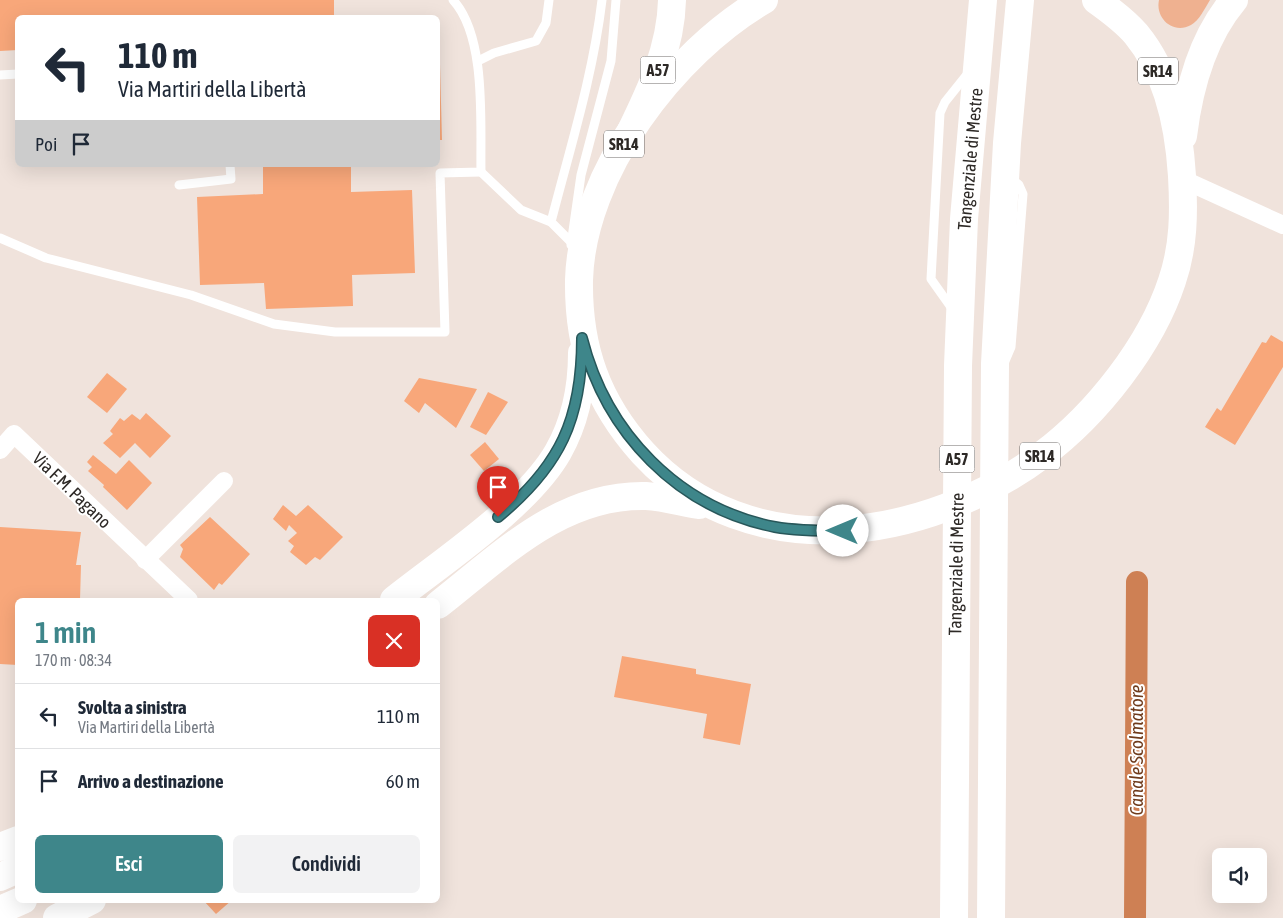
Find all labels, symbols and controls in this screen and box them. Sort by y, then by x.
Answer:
icon: left [35,35,100,100]
text: 110 m [118,35,197,75]
road number: A57 [640,56,676,84]
road number: SR14 [1138,58,1178,84]
text: Via Martiri della Libertà [118,76,306,102]
street label: Tangenziale di Mestre [953,87,987,231]
icon: arrive [67,130,95,158]
road number: SR14 [604,130,644,158]
text: Poi [35,133,57,155]
road number: SR14 [1020,442,1060,470]
road number: A57 [940,446,974,472]
street label: Via F.M. Pagano [28,447,116,533]
pin [477,466,519,517]
icon: arrive [484,473,512,501]
street label: Tangenziale di Mestre [944,493,968,635]
position arrow [816,504,868,556]
text: 1 min [35,615,96,649]
button: close [368,615,420,667]
text: 170 m · 08:34 [35,651,112,669]
water label: Canale Scolmatore [1125,685,1147,815]
text: Svolta a sinistra [78,696,187,718]
icon: left [35,702,63,730]
text: 110 m [377,705,420,727]
text: Via Martiri della Libertà [78,718,215,736]
icon: arrive [35,767,63,795]
text: Arrivo a destinazione [78,770,224,792]
text: 60 m [386,770,420,792]
button: Esci [35,835,223,893]
button: Condividi [233,835,420,893]
map controls [1212,848,1267,903]
button: sound [1212,848,1267,903]

